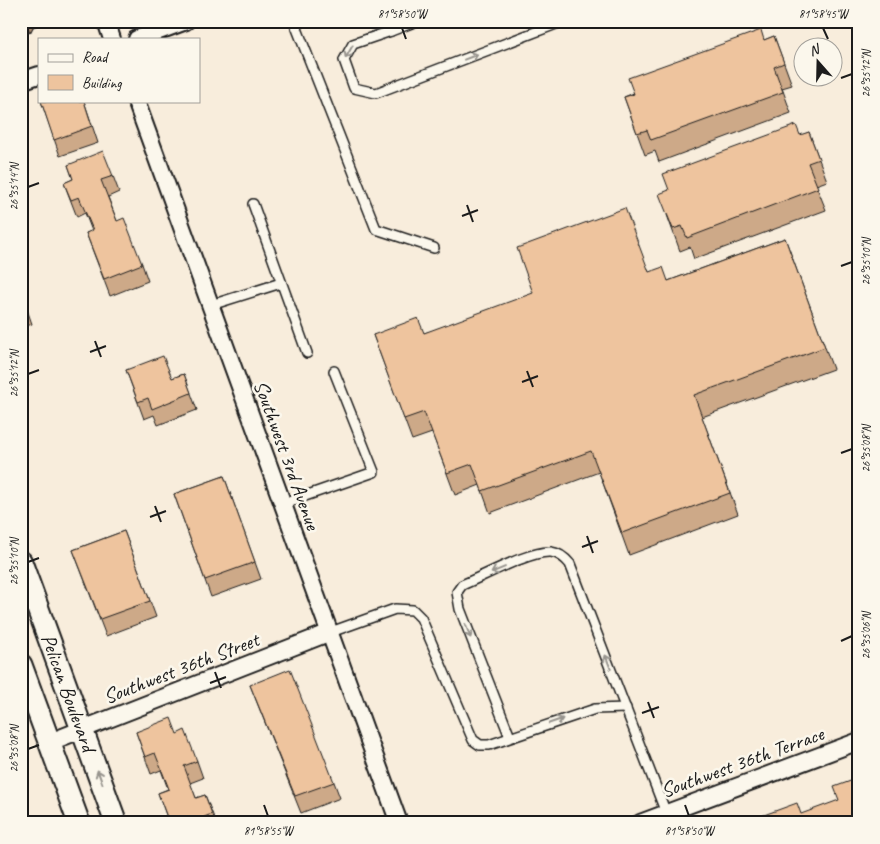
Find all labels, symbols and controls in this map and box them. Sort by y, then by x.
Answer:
text: 81°58'50"W [378,6,429,22]
text: 81°58'45"W [799,6,850,22]
legend [38,38,200,102]
north arrow [792,38,842,88]
text: N [807,40,823,60]
one-way arrow [344,45,354,60]
text: Road [82,48,109,67]
text: 26°35'12"N [858,49,874,98]
one-way arrow [463,51,478,61]
text: Building [82,74,122,93]
text: 26°35'14"N [6,162,22,211]
text: 26°35'10"N [858,237,874,286]
text: 26°35'12"N [6,349,22,398]
street label: Southwest 3rd Avenue [248,377,327,534]
text: 26°35'08"N [858,424,874,473]
text: 26°35'10"N [6,537,22,586]
one-way arrow [491,566,506,576]
text: 26°35'06"N [858,611,874,660]
one-way arrow [465,623,474,638]
street label: Southwest 36th Street [100,626,264,710]
street label: Pelican Boulevard [35,630,103,758]
one-way arrow [603,655,612,670]
one-way arrow [547,716,563,725]
street label: Southwest 36th Terrace [657,720,828,804]
text: 26°35'08"N [6,724,22,773]
one-way arrow [95,770,104,785]
text: 81°58'55"W [244,823,295,839]
text: 81°58'50"W [665,823,716,839]

